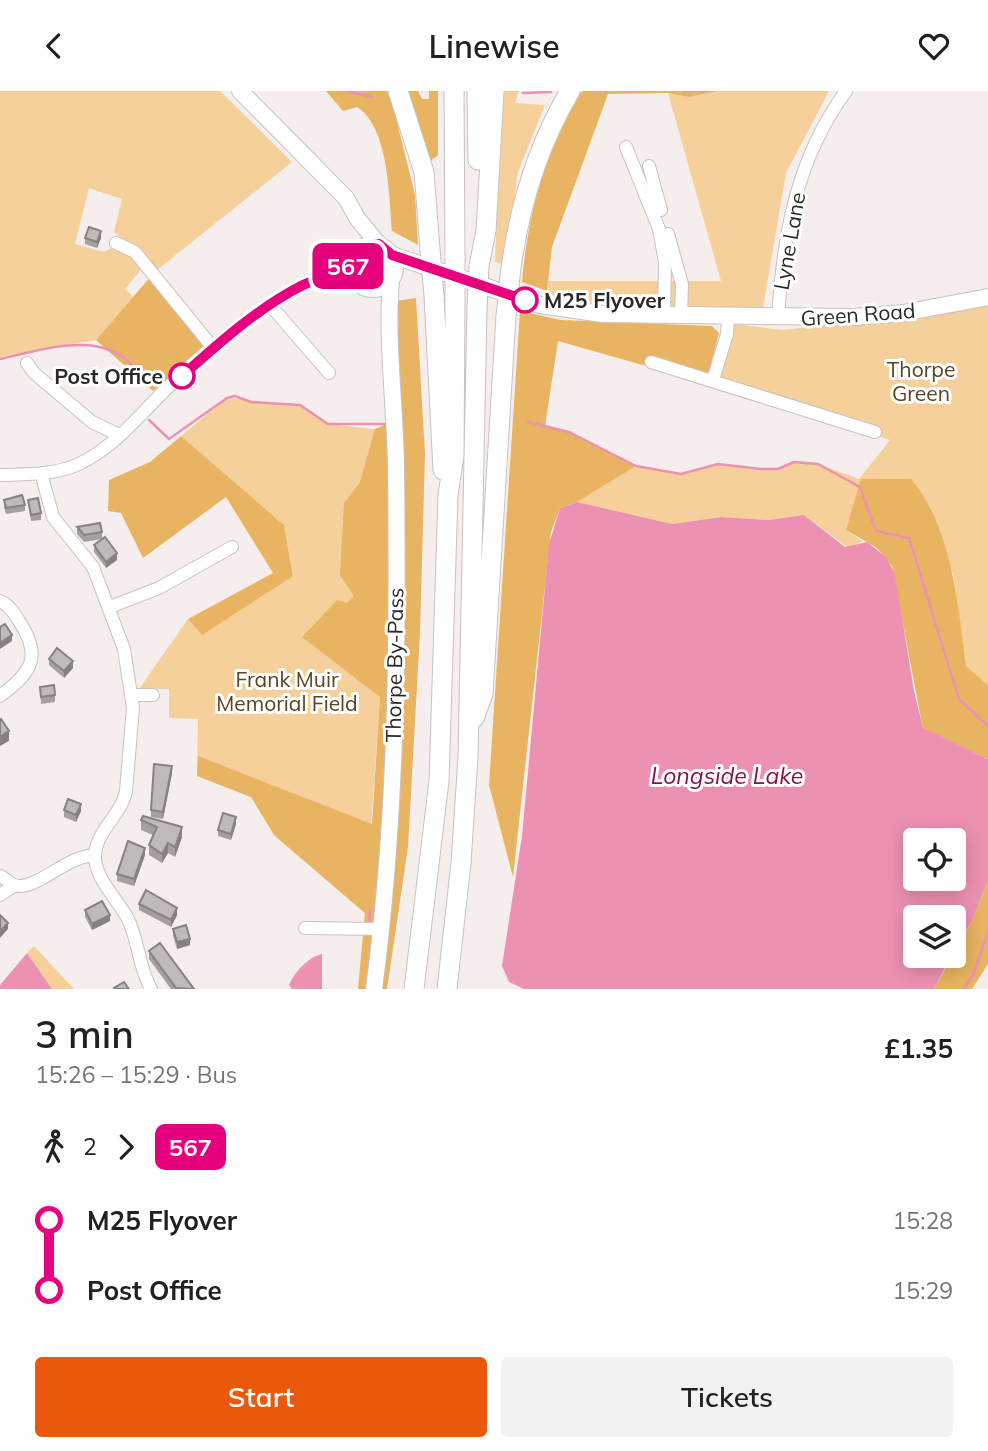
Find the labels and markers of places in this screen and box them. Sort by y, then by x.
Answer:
marker: M25 Flyover [512,287,538,313]
place label: M25 Flyover [544,287,666,313]
place label: Post Office [54,363,163,389]
marker: Post Office [169,363,195,389]

